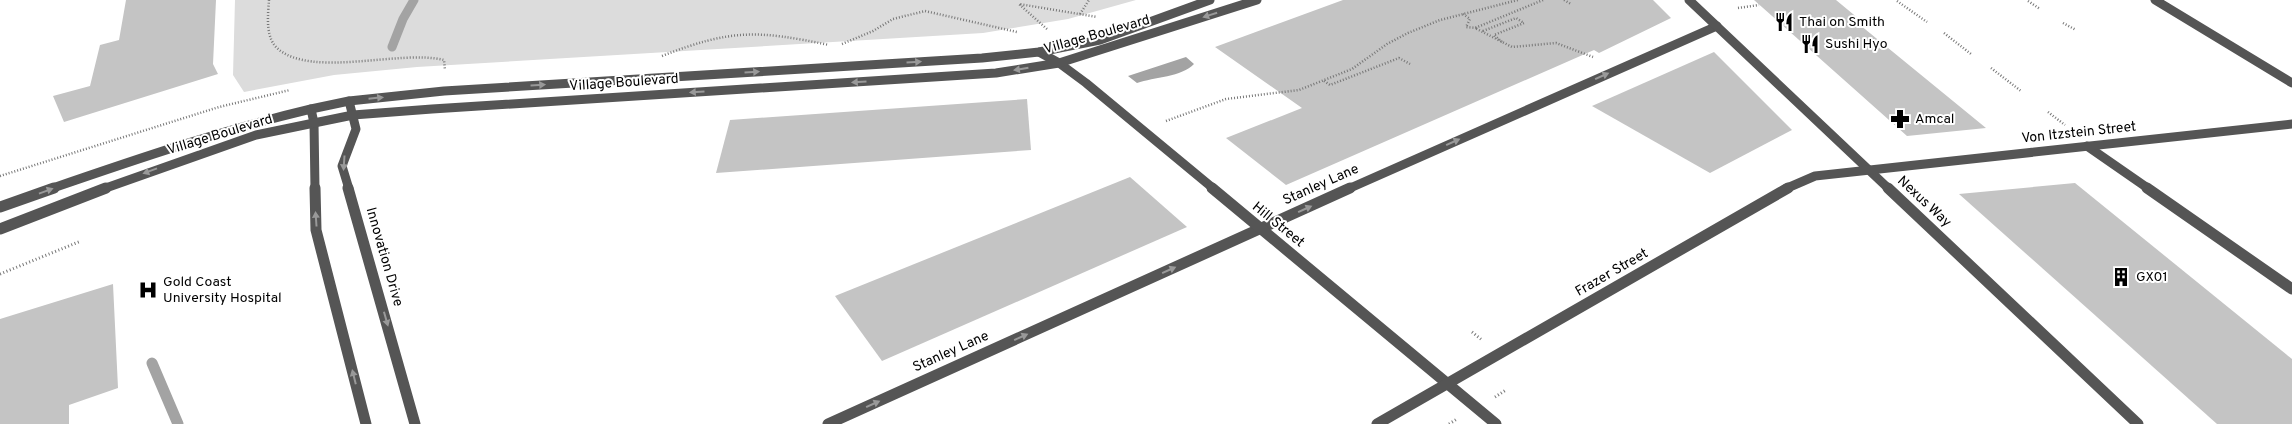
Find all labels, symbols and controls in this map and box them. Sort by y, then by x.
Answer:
restaurant icon: Thai on Smith [1773,11,1795,33]
street label: Village Boulevard [1042,12,1152,58]
one-way arrow [1203,12,1218,19]
place label: Thai on Smith [1799,14,1885,31]
restaurant icon: Sushi Hyo [1799,33,1821,55]
place label: Sushi Hyo [1825,36,1888,53]
one-way arrow [907,57,923,65]
one-way arrow [1013,66,1029,74]
one-way arrow [744,67,760,75]
street label: Village Boulevard [569,71,679,95]
one-way arrow [1595,72,1609,80]
one-way arrow [851,78,867,86]
one-way arrow [530,81,546,89]
one-way arrow [689,89,705,97]
one-way arrow [368,94,384,102]
pharmacy icon: Amcal [1889,108,1911,130]
street label: Village Boulevard [165,111,275,159]
place label: Amcal [1915,111,1954,128]
street label: Von Itzstein Street [2021,119,2137,147]
one-way arrow [1446,138,1460,146]
one-way arrow [340,155,348,171]
street label: Stanley Lane [1280,161,1362,209]
one-way arrow [142,168,157,175]
street label: Nexus Way [1893,173,1955,231]
one-way arrow [39,187,54,195]
street label: Hill Street [1248,199,1308,251]
one-way arrow [1298,204,1312,212]
street label: Innovation Drive [362,205,406,309]
one-way arrow [311,211,319,227]
street label: Frazer Street [1573,245,1651,301]
one-way arrow [1162,265,1176,273]
building icon: GX01 [2110,266,2132,288]
place label: GX01 [2136,269,2168,286]
place label: Gold Coast University Hospital [163,274,282,307]
hospital icon: Gold Coast University Hospital [137,279,159,301]
one-way arrow [382,312,390,327]
street label: Stanley Lane [910,328,992,376]
one-way arrow [1014,332,1028,340]
one-way arrow [350,369,358,384]
one-way arrow [866,400,880,408]

